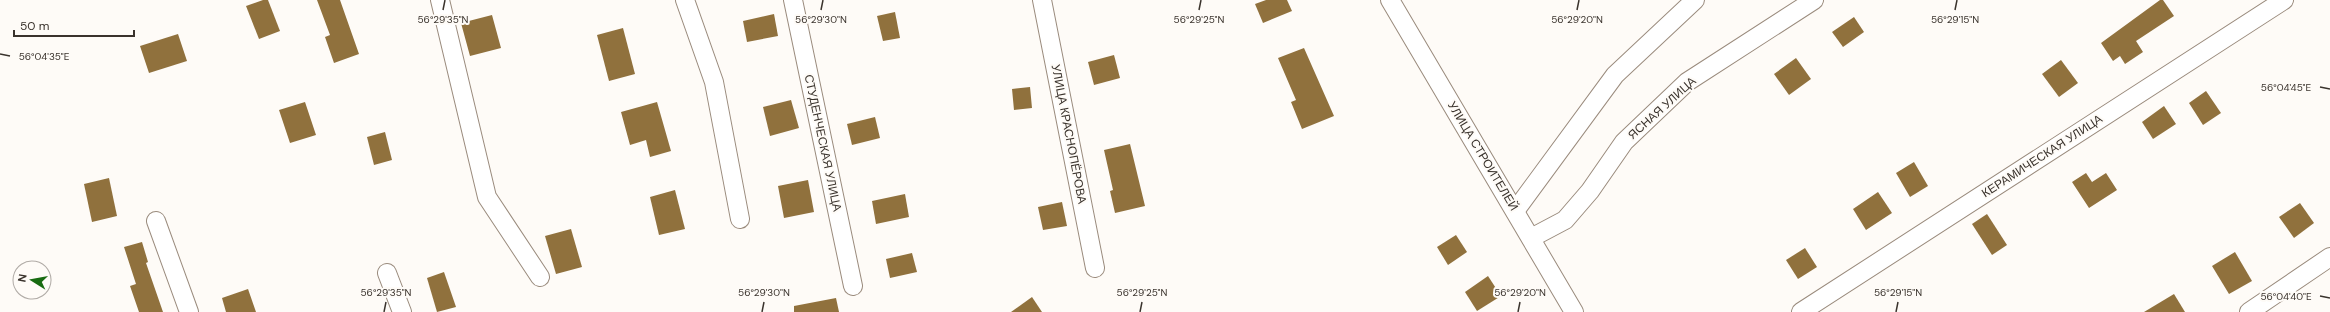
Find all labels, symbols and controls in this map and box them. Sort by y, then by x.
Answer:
scale bar [14,12,134,38]
text: 56°29'35"N [418,13,469,26]
text: 56°29'30"N [795,13,847,26]
text: 56°29'25"N [1174,13,1225,26]
text: 56°29'20"N [1551,13,1603,26]
text: 56°29'15"N [1931,13,1979,26]
text: 50 m [20,18,49,34]
text: 56°04'35"E [19,50,70,63]
street label: УЛИЦА КРАСНОПЁРОВА [1048,63,1090,205]
street label: СТУДЕНЧЕСКАЯ УЛИЦА [801,73,845,213]
street label: ЯСНАЯ УЛИЦА [1625,73,1699,143]
text: 56°04'45"E [2261,81,2312,94]
street label: УЛИЦА СТРОИТЕЛЕЙ [1444,98,1522,214]
street label: КЕРАМИЧЕСКАЯ УЛИЦА [1979,111,2105,201]
north arrow [12,260,52,300]
text: N [15,273,30,283]
text: 56°29'35"N [361,286,412,299]
text: 56°29'30"N [738,286,790,299]
text: 56°29'25"N [1117,286,1168,299]
text: 56°29'20"N [1494,286,1546,299]
text: 56°29'15"N [1874,286,1922,299]
text: 56°04'40"E [2260,290,2312,303]

